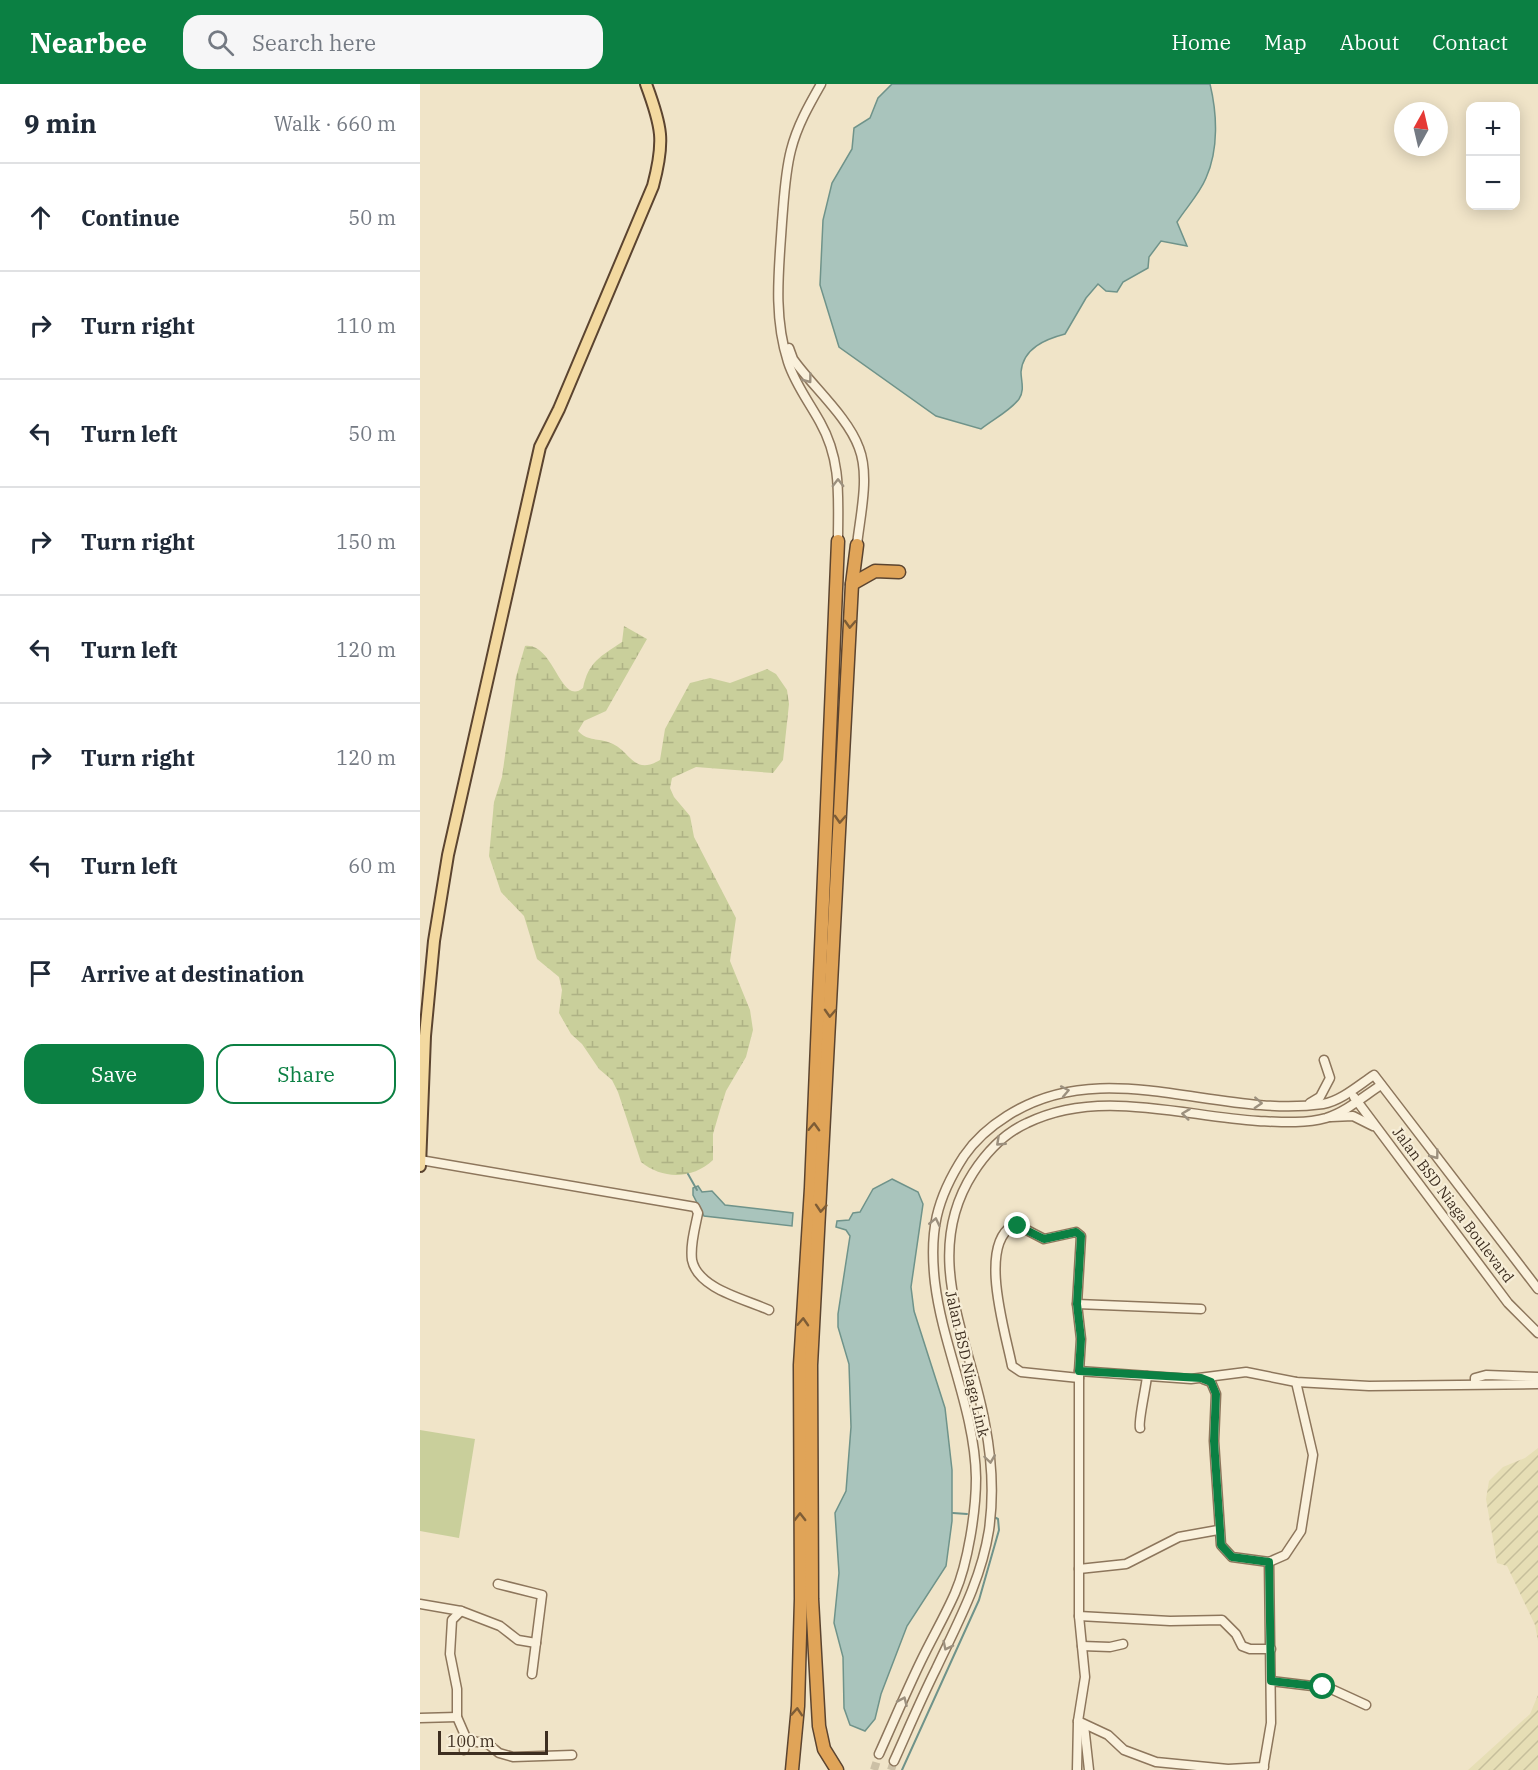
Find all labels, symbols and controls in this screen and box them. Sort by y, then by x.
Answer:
search box [183,15,603,69]
text: Nearbee [30,24,147,61]
icon: search [204,26,237,59]
text: Search here [252,28,376,57]
text: Home [1171,28,1231,56]
text: Map [1264,28,1307,56]
text: About [1340,28,1399,56]
text: Contact [1432,28,1508,56]
north arrow [1394,102,1448,156]
map controls [1466,102,1520,210]
button: + [1466,102,1520,156]
text: 9 min [24,106,97,140]
text: Walk · 660 m [274,110,396,137]
button: − [1466,156,1520,210]
icon: ahead [24,201,57,234]
text: Continue [81,203,180,232]
text: 50 m [348,204,396,231]
icon: right [24,309,57,342]
text: Turn right [81,311,195,340]
text: 110 m [336,312,396,339]
one-way arrow [801,372,812,383]
icon: left [24,417,57,450]
text: Turn left [81,419,177,448]
text: 50 m [348,420,396,447]
one-way arrow [832,478,844,487]
icon: right [24,525,57,558]
text: Turn right [81,527,195,556]
text: 150 m [336,528,396,555]
one-way arrow [844,619,857,628]
icon: left [24,633,57,666]
text: Turn left [81,635,177,664]
text: 120 m [336,636,396,663]
icon: right [24,741,57,774]
text: Turn right [81,743,195,772]
text: 120 m [336,744,396,771]
one-way arrow [834,814,847,823]
icon: left [24,849,57,882]
text: Turn left [81,851,177,880]
text: 60 m [348,852,396,879]
icon: arrive [24,957,57,990]
text: Arrive at destination [81,959,304,988]
one-way arrow [824,1009,837,1018]
button: Save [24,1044,204,1104]
button: Share [216,1044,396,1104]
one-way arrow [1059,1085,1069,1098]
one-way arrow [1254,1097,1263,1110]
one-way arrow [1181,1108,1190,1121]
one-way arrow [808,1123,820,1132]
street label: Jalan BSD Niaga Boulevard [1389,1123,1518,1286]
one-way arrow [997,1135,1007,1146]
one-way arrow [1427,1148,1438,1159]
one-way arrow [815,1204,828,1213]
route end [1004,1212,1030,1238]
one-way arrow [928,1217,941,1227]
street label: Jalan BSD Niaga Link [941,1289,994,1439]
one-way arrow [796,1317,809,1326]
one-way arrow [983,1454,996,1463]
one-way arrow [794,1512,806,1521]
one-way arrow [943,1639,955,1650]
route start [1309,1673,1335,1699]
one-way arrow [896,1696,908,1707]
one-way arrow [791,1707,804,1716]
scale bar [438,1728,548,1756]
text: 100 m [447,1731,495,1751]

